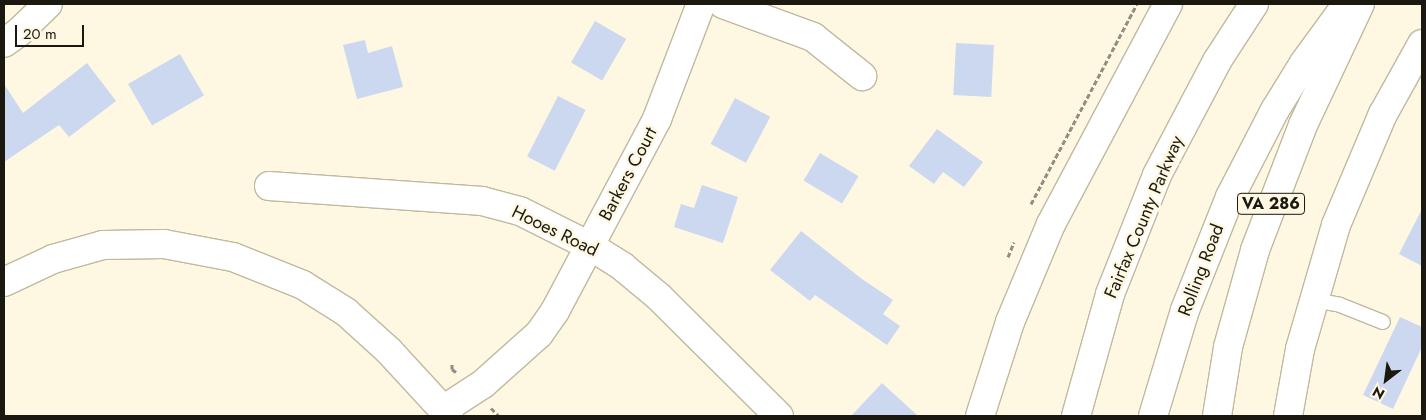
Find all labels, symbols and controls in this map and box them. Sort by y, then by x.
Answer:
scale bar [18,15,86,47]
text: 20 m [23,23,57,45]
street label: Barkers Court [594,124,662,224]
street label: Fairfax County Parkway [1100,132,1188,302]
road number: VA 286 [1236,190,1306,218]
street label: Hooes Road [508,201,602,261]
street label: Rolling Road [1174,221,1228,319]
north arrow [1361,355,1411,405]
text: N [1369,382,1388,404]

